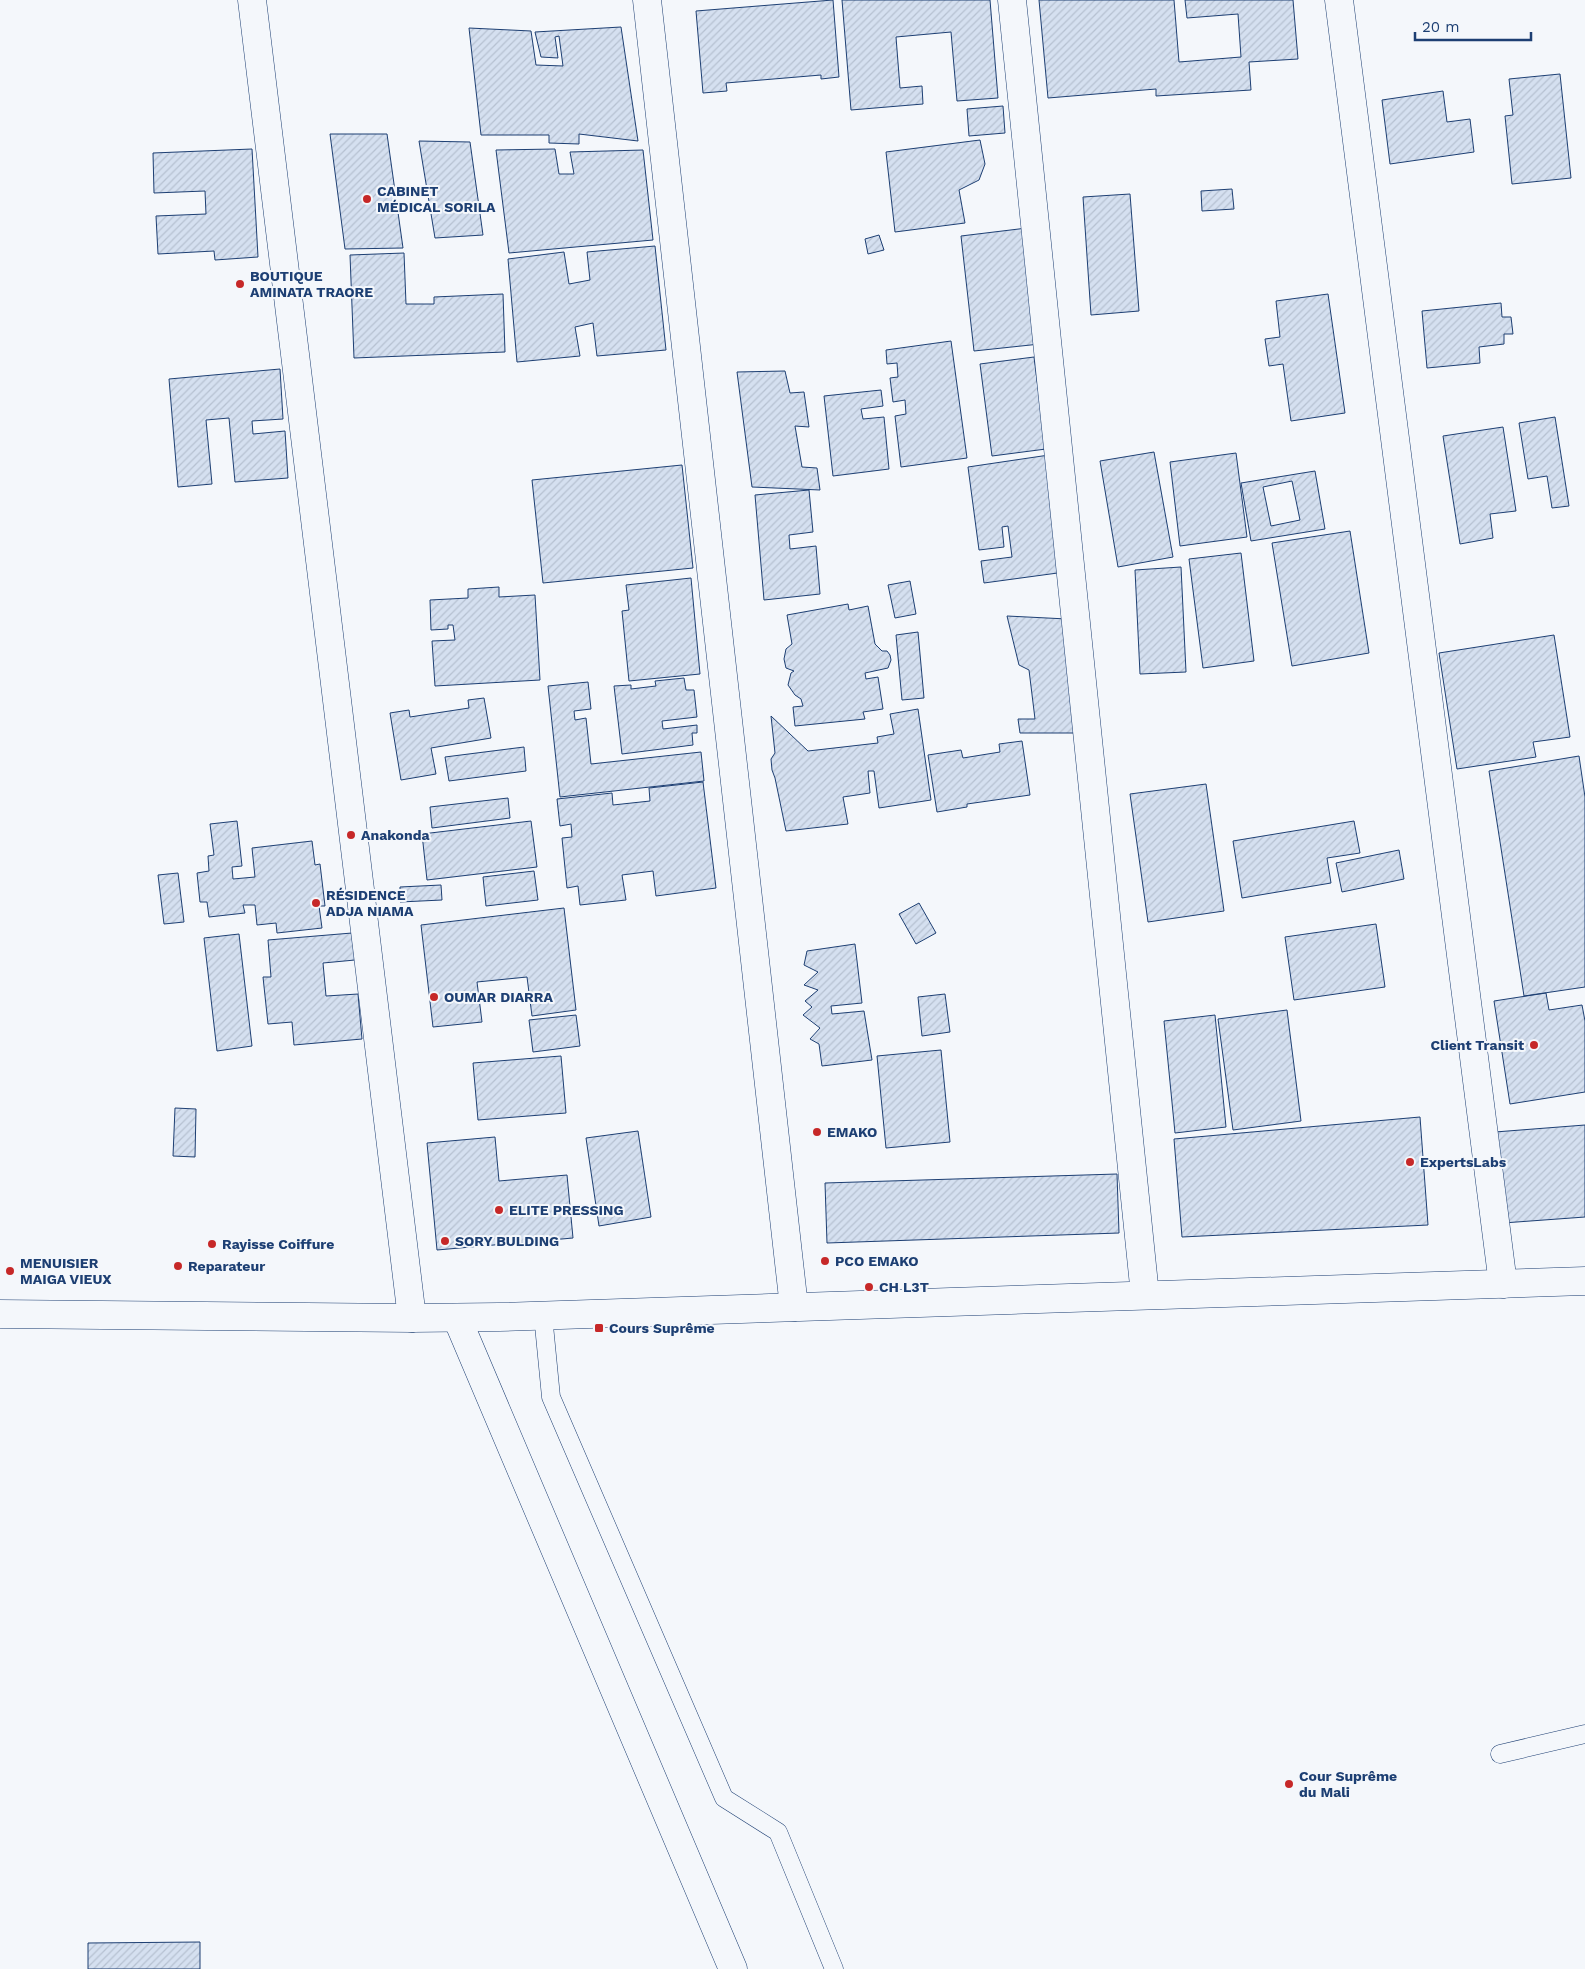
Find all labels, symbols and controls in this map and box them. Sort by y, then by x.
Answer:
scale bar [1415,10,1531,42]
text: 20 m [1422,18,1460,36]
place label: CABINET MÉDICAL SORILA [377,183,496,215]
marker: CABINET MÉDICAL SORILA [361,193,373,205]
place label: BOUTIQUE AMINATA TRAORE [250,268,373,300]
marker: BOUTIQUE AMINATA TRAORE [234,278,246,290]
place label: Anakonda [361,827,430,843]
marker: Anakonda [345,829,357,841]
place label: RÉSIDENCE ADJA NIAMA [326,887,414,919]
marker: RÉSIDENCE ADJA NIAMA [310,897,322,909]
place label: OUMAR DIARRA [444,989,553,1005]
marker: OUMAR DIARRA [428,991,440,1003]
place label: Client Transit [1431,1037,1524,1053]
marker: Client Transit [1528,1039,1540,1051]
place label: EMAKO [827,1124,877,1140]
marker: EMAKO [811,1126,823,1138]
place label: ExpertsLabs [1420,1154,1507,1170]
marker: ExpertsLabs [1404,1156,1416,1168]
place label: ELITE PRESSING [509,1202,624,1218]
marker: ELITE PRESSING [493,1204,505,1216]
place label: SORY BULDING [455,1233,559,1249]
marker: SORY BULDING [439,1235,451,1247]
place label: Rayisse Coiffure [222,1236,334,1252]
marker: Rayisse Coiffure [206,1238,218,1250]
place label: PCO EMAKO [835,1253,918,1269]
place label: MENUISIER MAIGA VIEUX [20,1255,112,1287]
marker: PCO EMAKO [819,1255,831,1267]
place label: Reparateur [188,1258,265,1274]
marker: Reparateur [172,1260,184,1272]
marker: MENUISIER MAIGA VIEUX [4,1265,16,1277]
place label: CH L3T [879,1279,929,1295]
marker: CH L3T [863,1281,875,1293]
place label: Cours Suprême [609,1320,715,1336]
marker: Cours Suprême [593,1322,605,1334]
place label: Cour Suprême du Mali [1299,1768,1397,1800]
marker: Cour Suprême du Mali [1283,1778,1295,1790]

